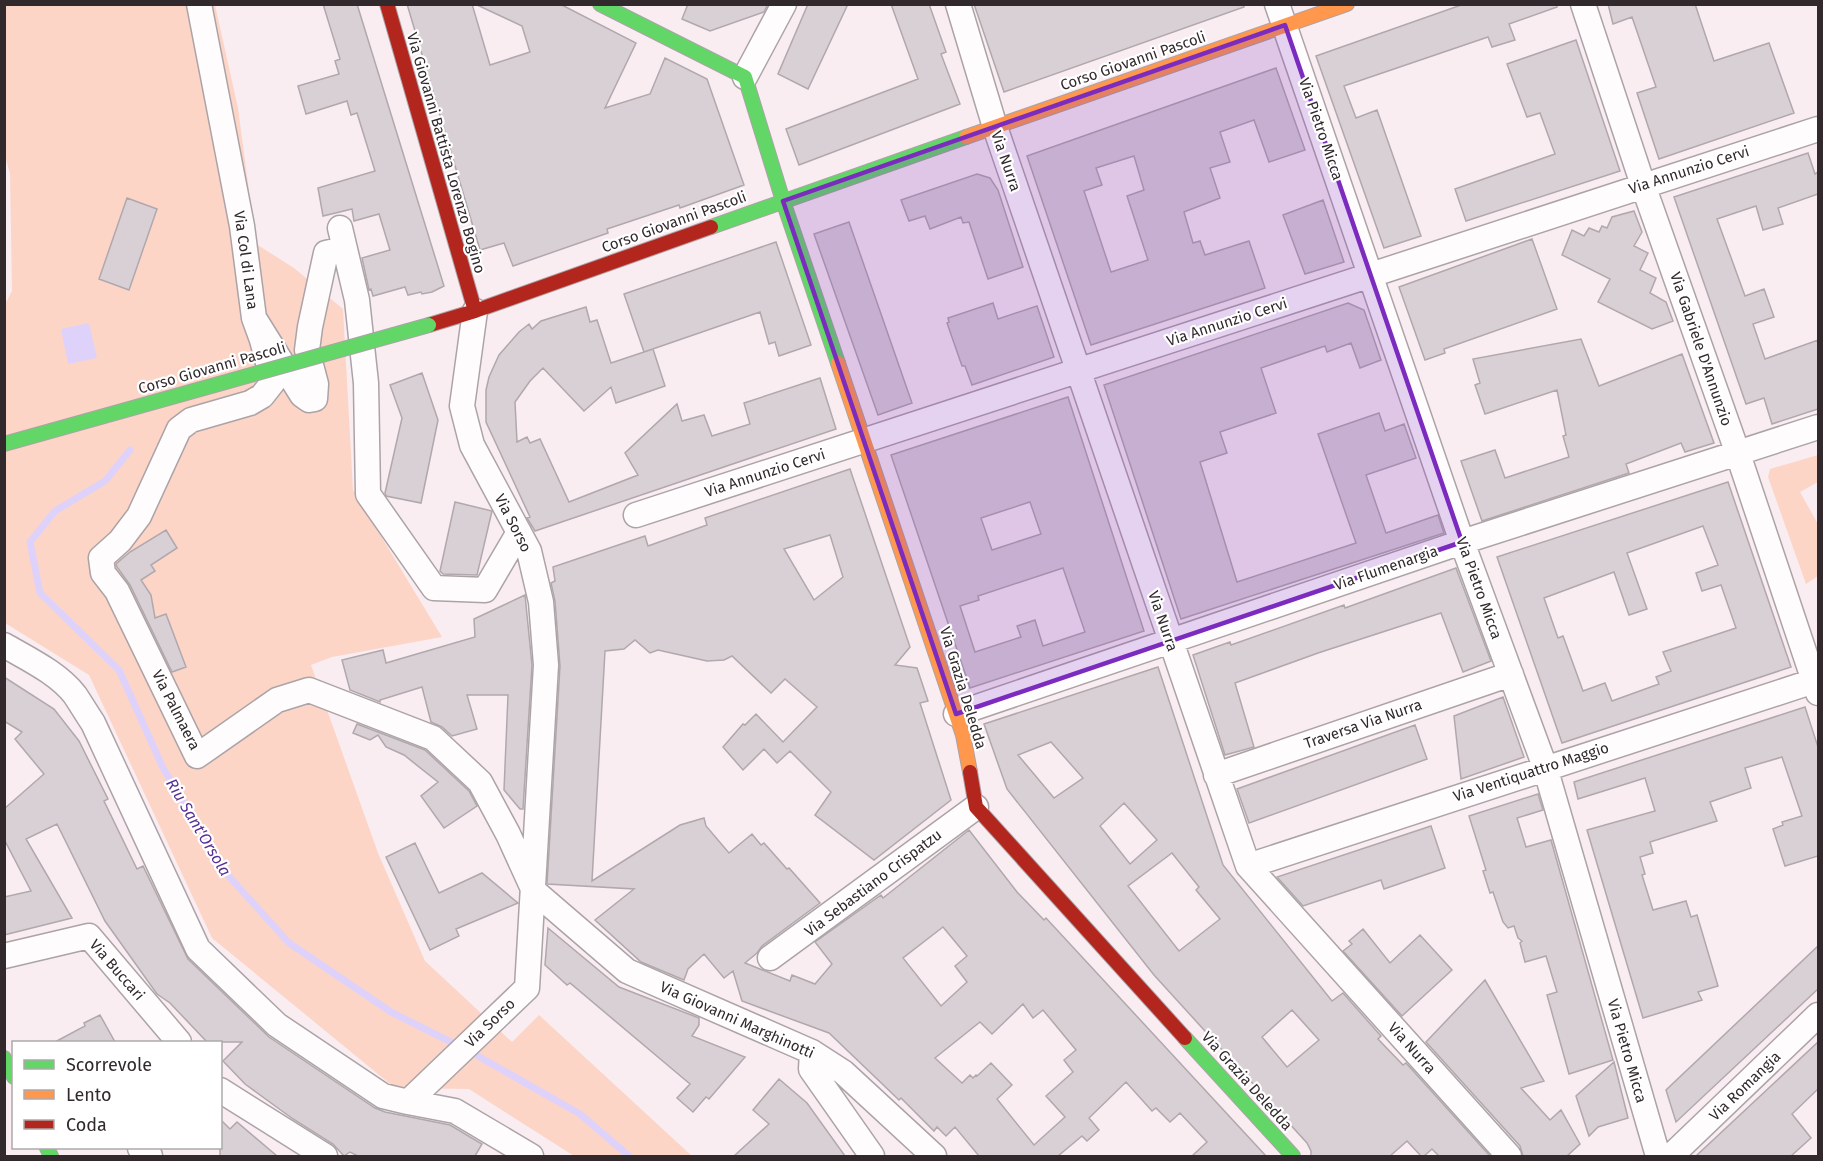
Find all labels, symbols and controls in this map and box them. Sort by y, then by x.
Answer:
street label: Corso Giovanni Pascoli [1058,28,1208,94]
street label: Via Giovanni Battista Lorenzo Bogino [403,30,489,276]
street label: Via Pietro Micca [1295,75,1347,183]
street label: Via Nurra [987,128,1025,194]
street label: Via Annunzio Cervi [1626,142,1752,198]
street label: Corso Giovanni Pascoli [599,187,749,257]
street label: Via Col di Lana [230,209,262,311]
street label: Via Gabriele D'Annunzio [1666,270,1736,428]
street label: Via Annunzio Cervi [1164,294,1290,350]
street label: Corso Giovanni Pascoli [136,338,288,398]
street label: Via Annunzio Cervi [702,445,828,501]
street label: Via Sorso [491,491,535,555]
street label: Via Pietro Micca [1452,535,1506,641]
street label: Via Flumenargia [1332,542,1440,594]
street label: Via Nurra [1144,588,1182,654]
street label: Via Grazia Deledda [936,625,990,751]
street label: Via Palmaera [148,667,204,753]
street label: Traversa Via Nurra [1302,695,1424,753]
street label: Via Ventiquattro Maggio [1451,738,1611,806]
water label: Riu Sant'Orsola [162,775,235,879]
street label: Via Sebastiano Crispatzu [801,826,945,940]
street label: Via Buccari [86,936,148,1004]
street label: Via Giovanni Marghinotti [657,978,817,1062]
street label: Via Sorso [461,995,519,1051]
street label: Via Pietro Micca [1604,997,1650,1105]
street label: Via Nurra [1384,1019,1440,1077]
street label: Via Grazia Deledda [1198,1028,1296,1134]
legend [12,1041,222,1149]
street label: Via Romangia [1706,1047,1784,1125]
text: Scorrevole [66,1054,152,1076]
text: Lento [66,1084,112,1106]
text: Coda [66,1114,107,1136]

